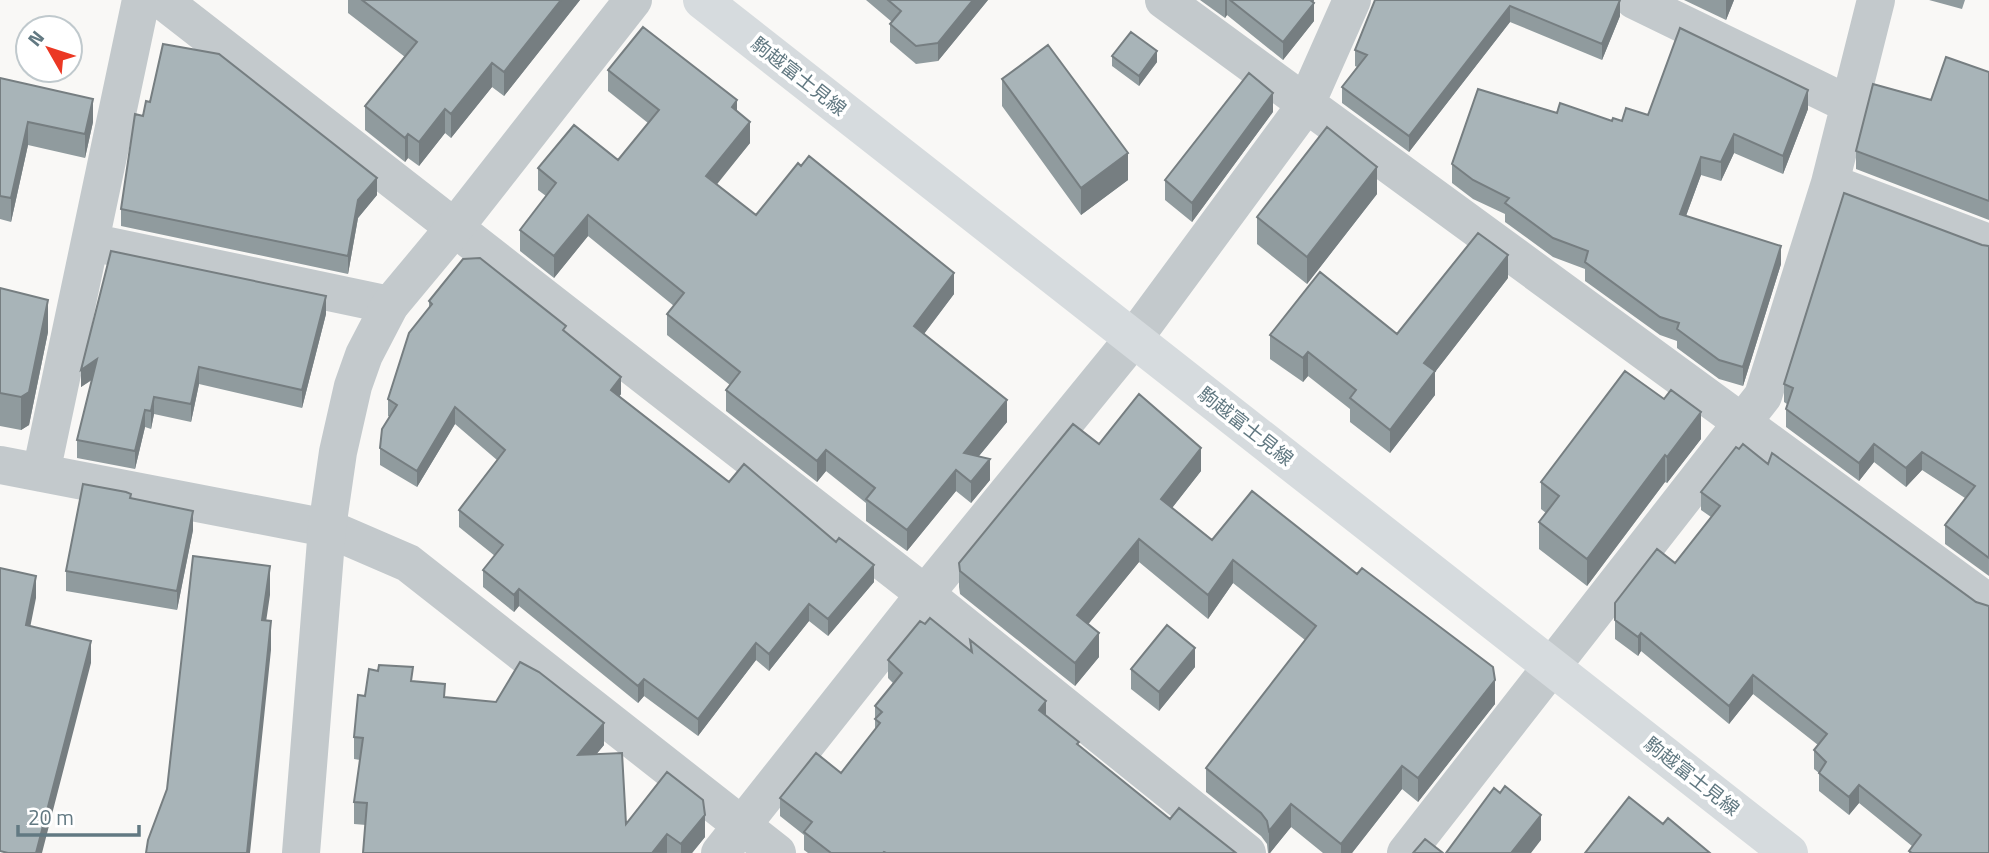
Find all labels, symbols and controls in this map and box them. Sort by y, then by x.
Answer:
north arrow [14,14,84,84]
text: N [20,24,51,52]
street label: 駒越富士見線 [745,29,853,122]
street label: 駒越富士見線 [1192,379,1300,472]
street label: 駒越富士見線 [1638,729,1746,822]
scale bar [18,794,138,838]
text: 20 m [28,801,74,833]

